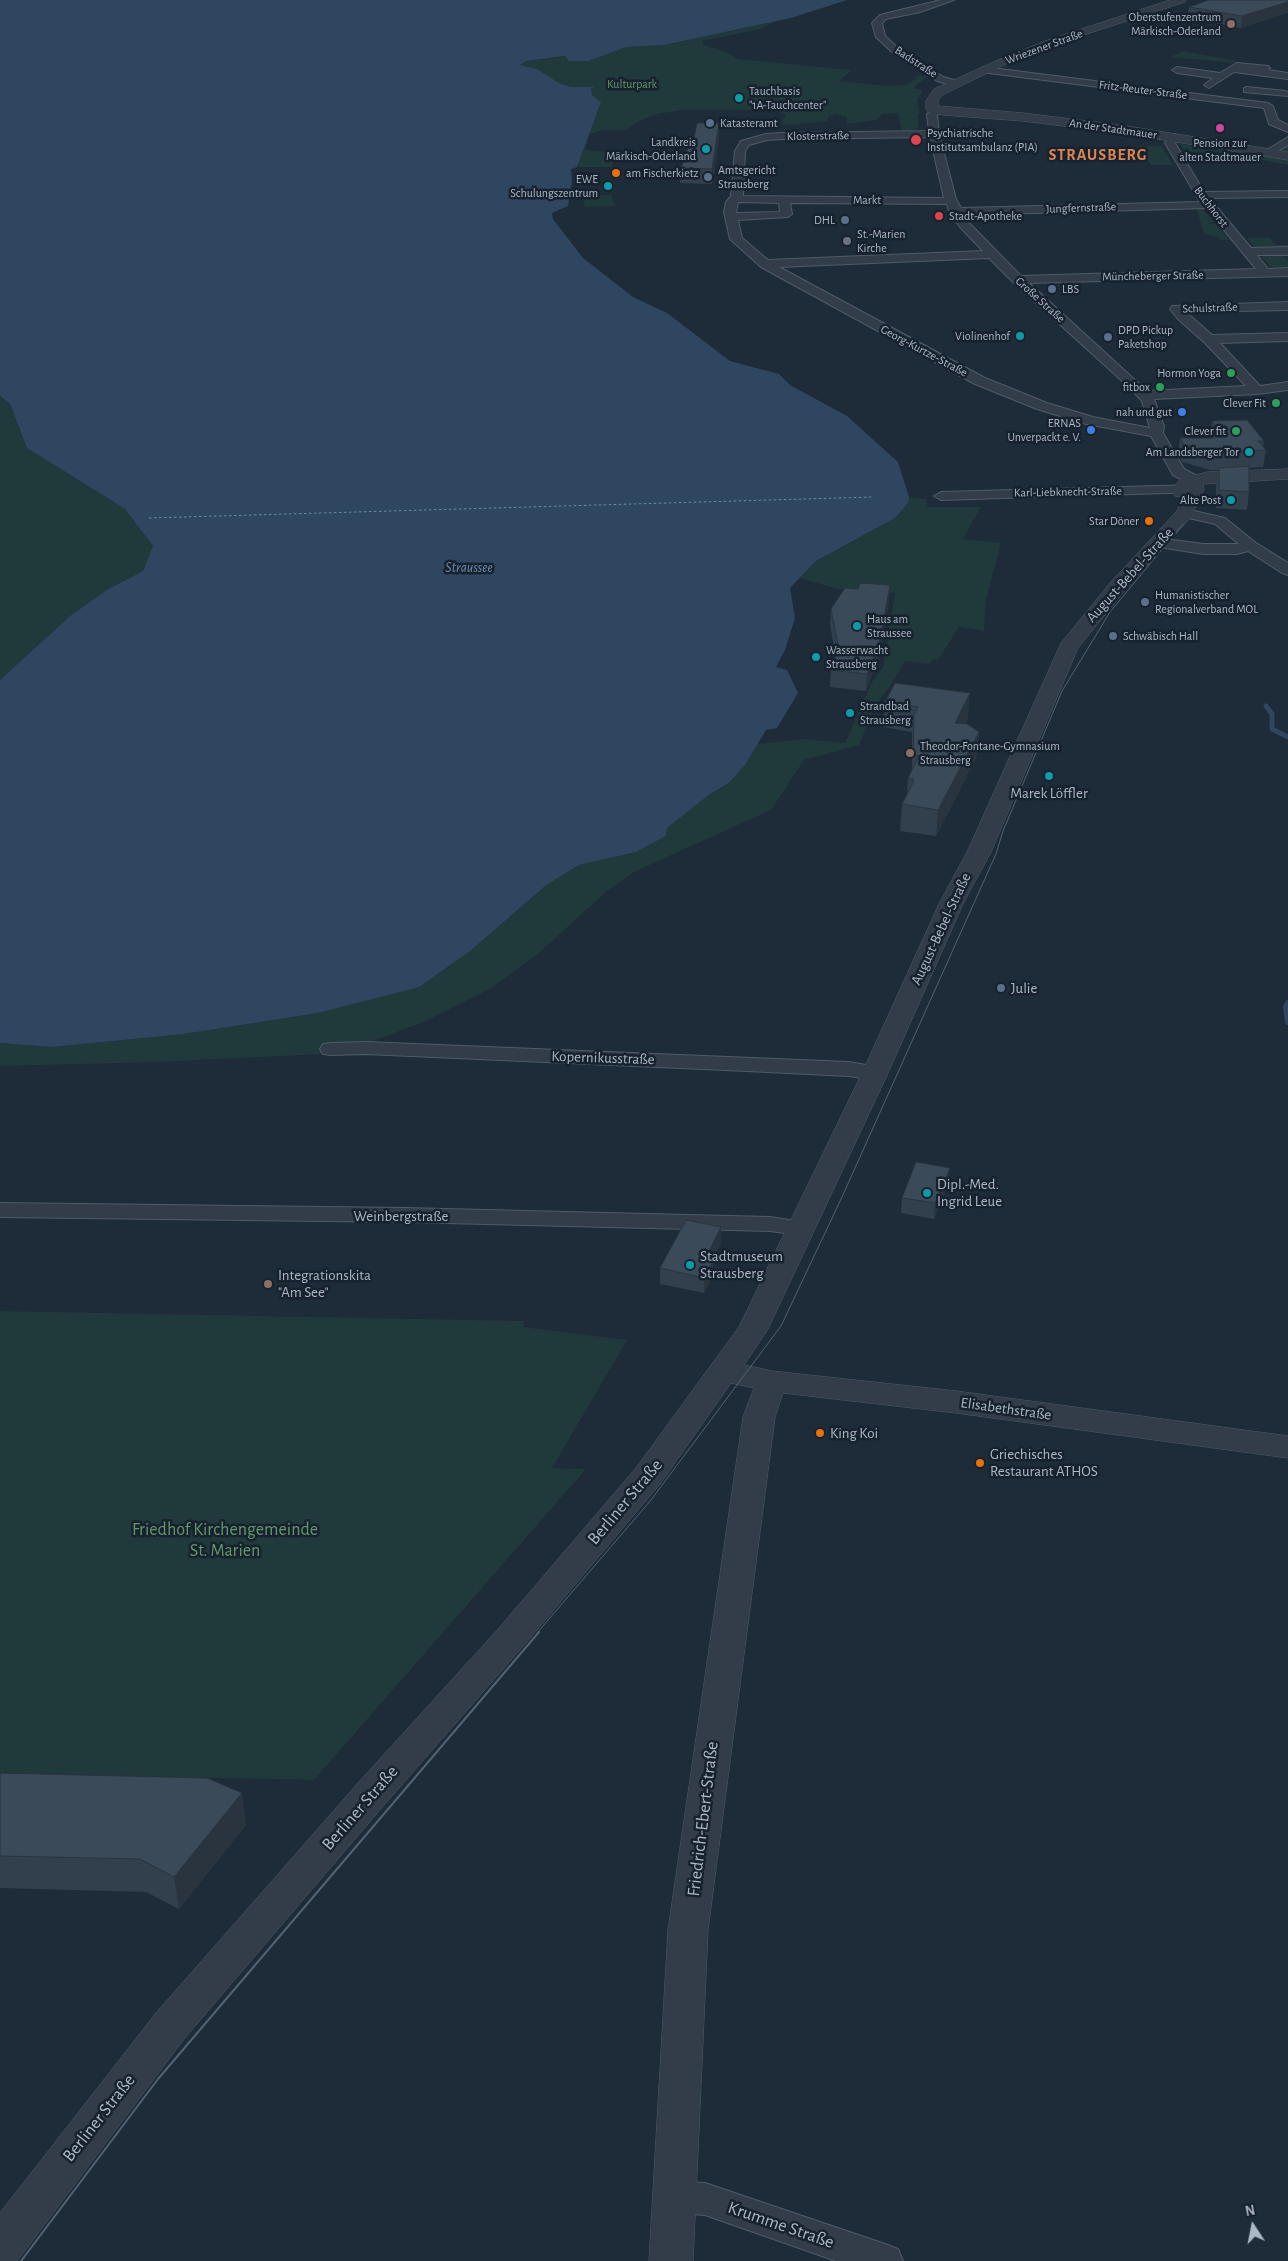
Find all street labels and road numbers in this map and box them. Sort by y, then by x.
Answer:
street label: Wriezener Straße [1003,26,1085,68]
street label: Badstraße [892,43,940,81]
street label: Fritz-Reuter-Straße [1098,77,1188,103]
street label: An der Stadtmauer [1068,116,1158,142]
street label: Klosterstraße [787,128,849,144]
street label: Buchhorst [1191,184,1231,230]
street label: Markt [853,193,881,207]
street label: Jungfernstraße [1046,200,1116,216]
street label: Müncheberger Straße [1102,268,1204,284]
street label: Große Straße [1012,274,1068,326]
street label: Schulstraße [1182,300,1238,316]
street label: Georg-Kurtze-Straße [878,322,970,380]
street label: Karl-Liebknecht-Straße [1014,484,1122,500]
street label: August-Bebel-Straße [1083,524,1177,626]
street label: August-Bebel-Straße [907,870,975,988]
street label: Kopernikusstraße [551,1047,655,1069]
street label: Weinbergstraße [354,1207,448,1225]
street label: Elisabethstraße [959,1394,1053,1424]
street label: Berliner Straße [583,1455,667,1549]
street label: Friedrich-Ebert-Straße [683,1740,723,1898]
street label: Berliner Straße [317,1761,403,1855]
street label: Berliner Straße [58,2070,140,2166]
street label: Krumme Straße [725,2197,837,2253]

